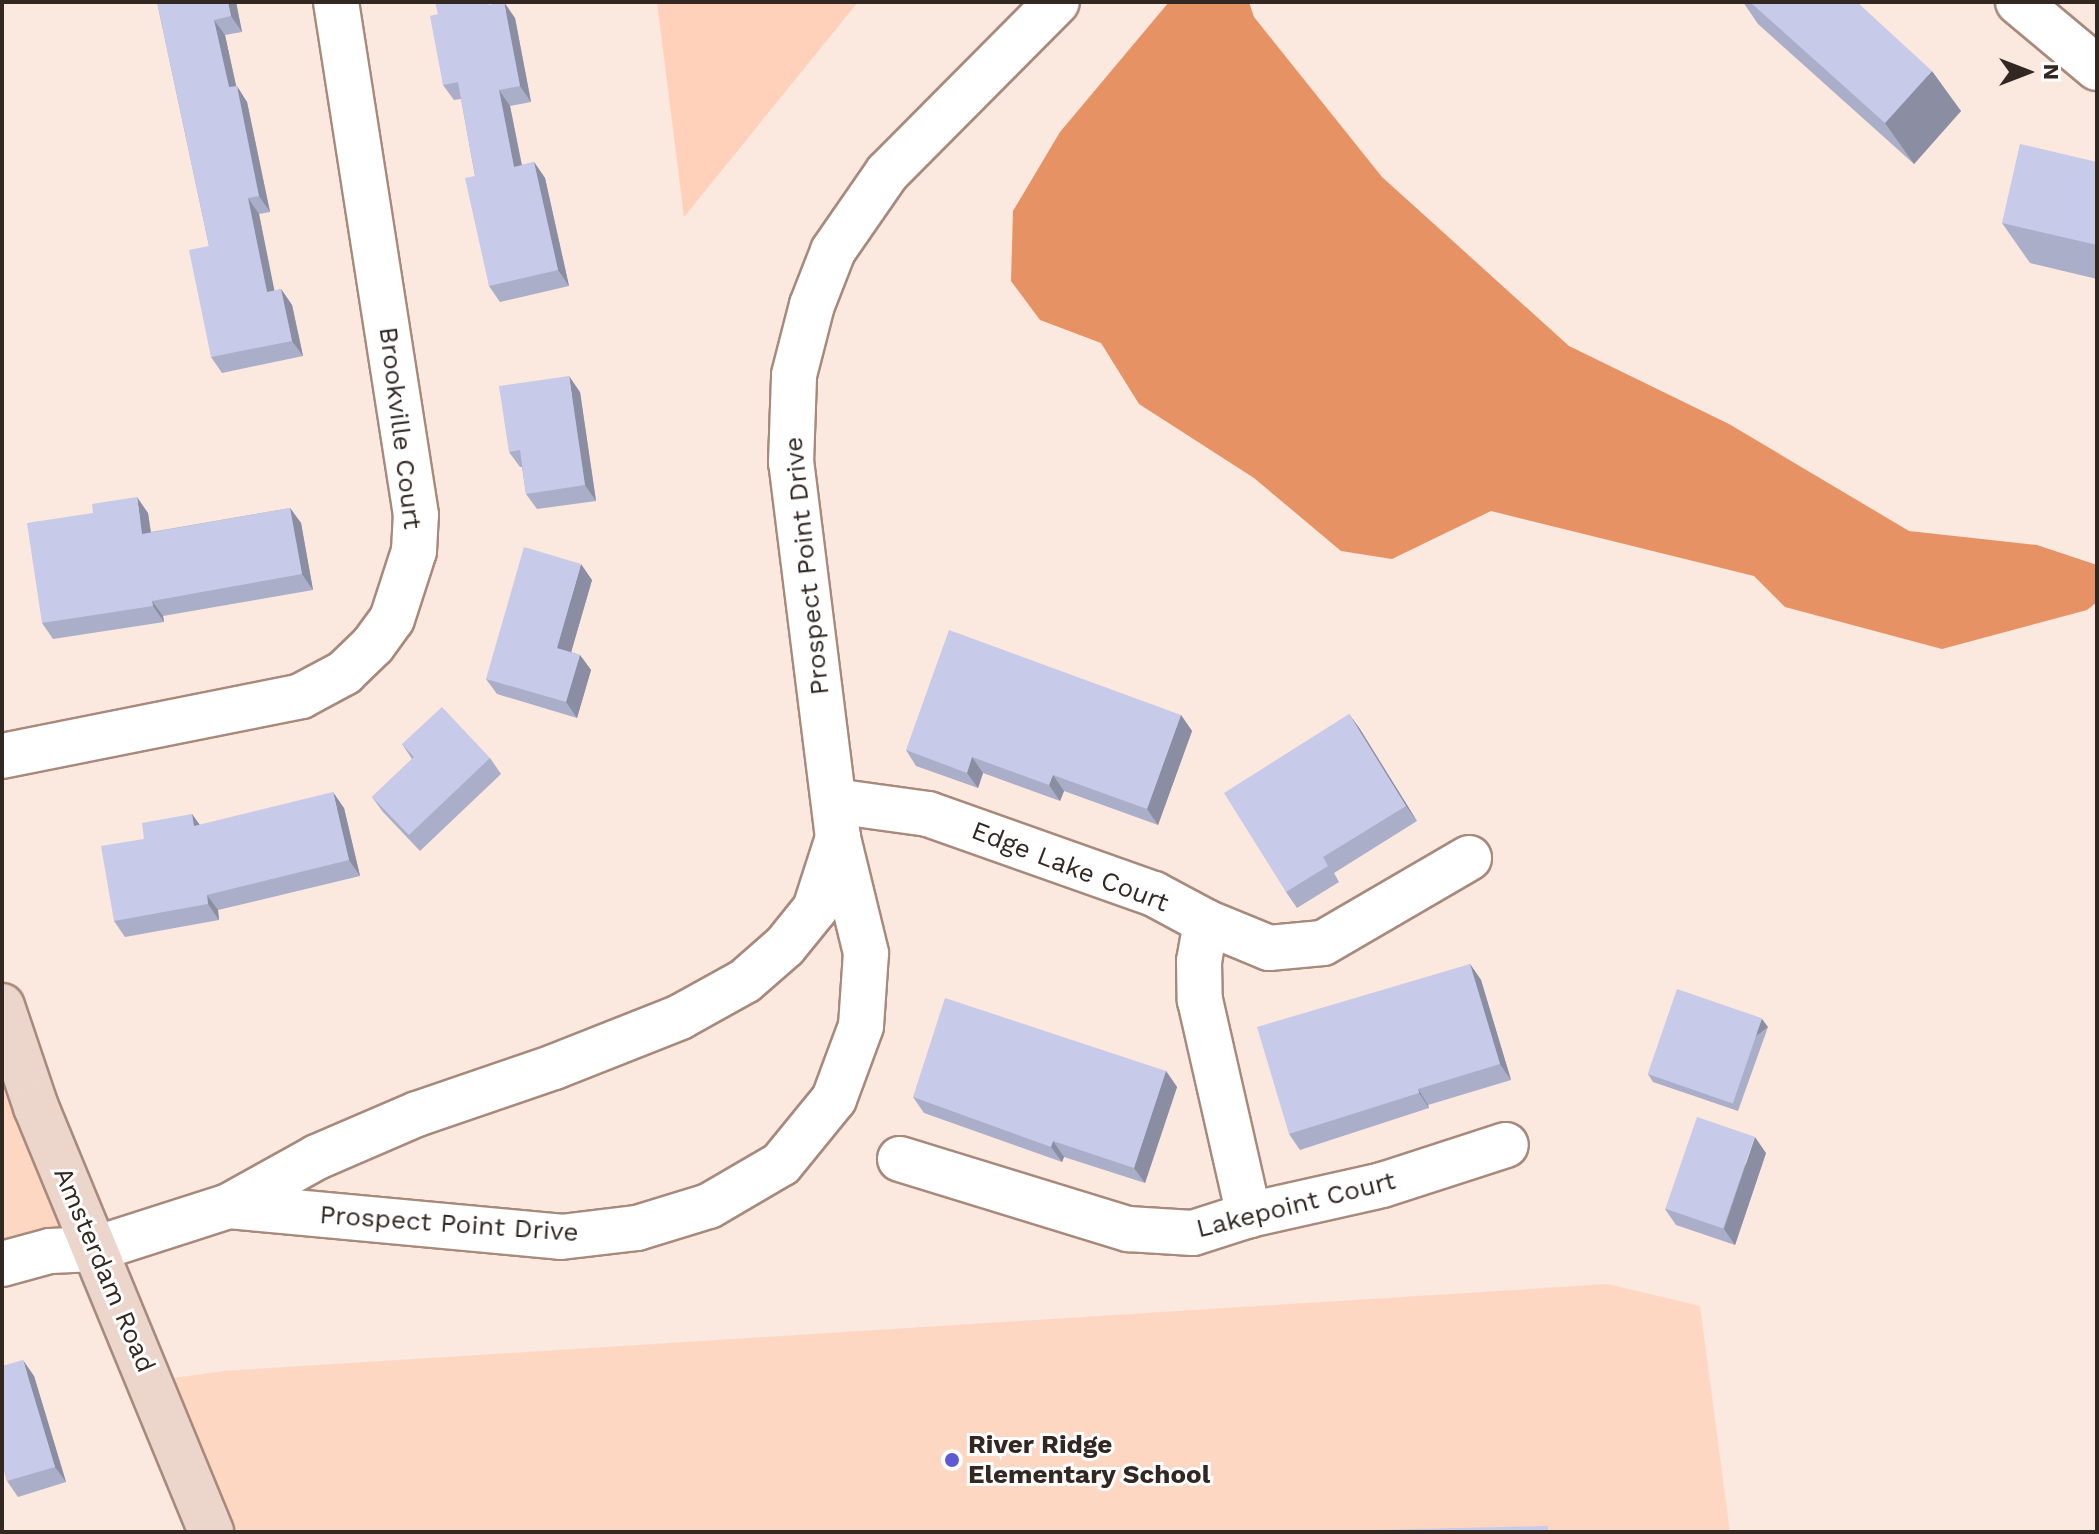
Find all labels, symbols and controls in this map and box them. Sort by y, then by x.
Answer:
north arrow [1987,32,2067,112]
text: N [2039,64,2064,80]
street label: Brookville Court [372,325,428,531]
street label: Prospect Point Drive [778,435,836,697]
street label: Edge Lake Court [967,815,1173,919]
street label: Amsterdam Road [47,1163,161,1377]
street label: Lakepoint Court [1193,1165,1399,1245]
street label: Prospect Point Drive [319,1199,579,1249]
place label: River Ridge Elementary School [968,1429,1211,1490]
marker: River Ridge Elementary School [943,1451,961,1469]

